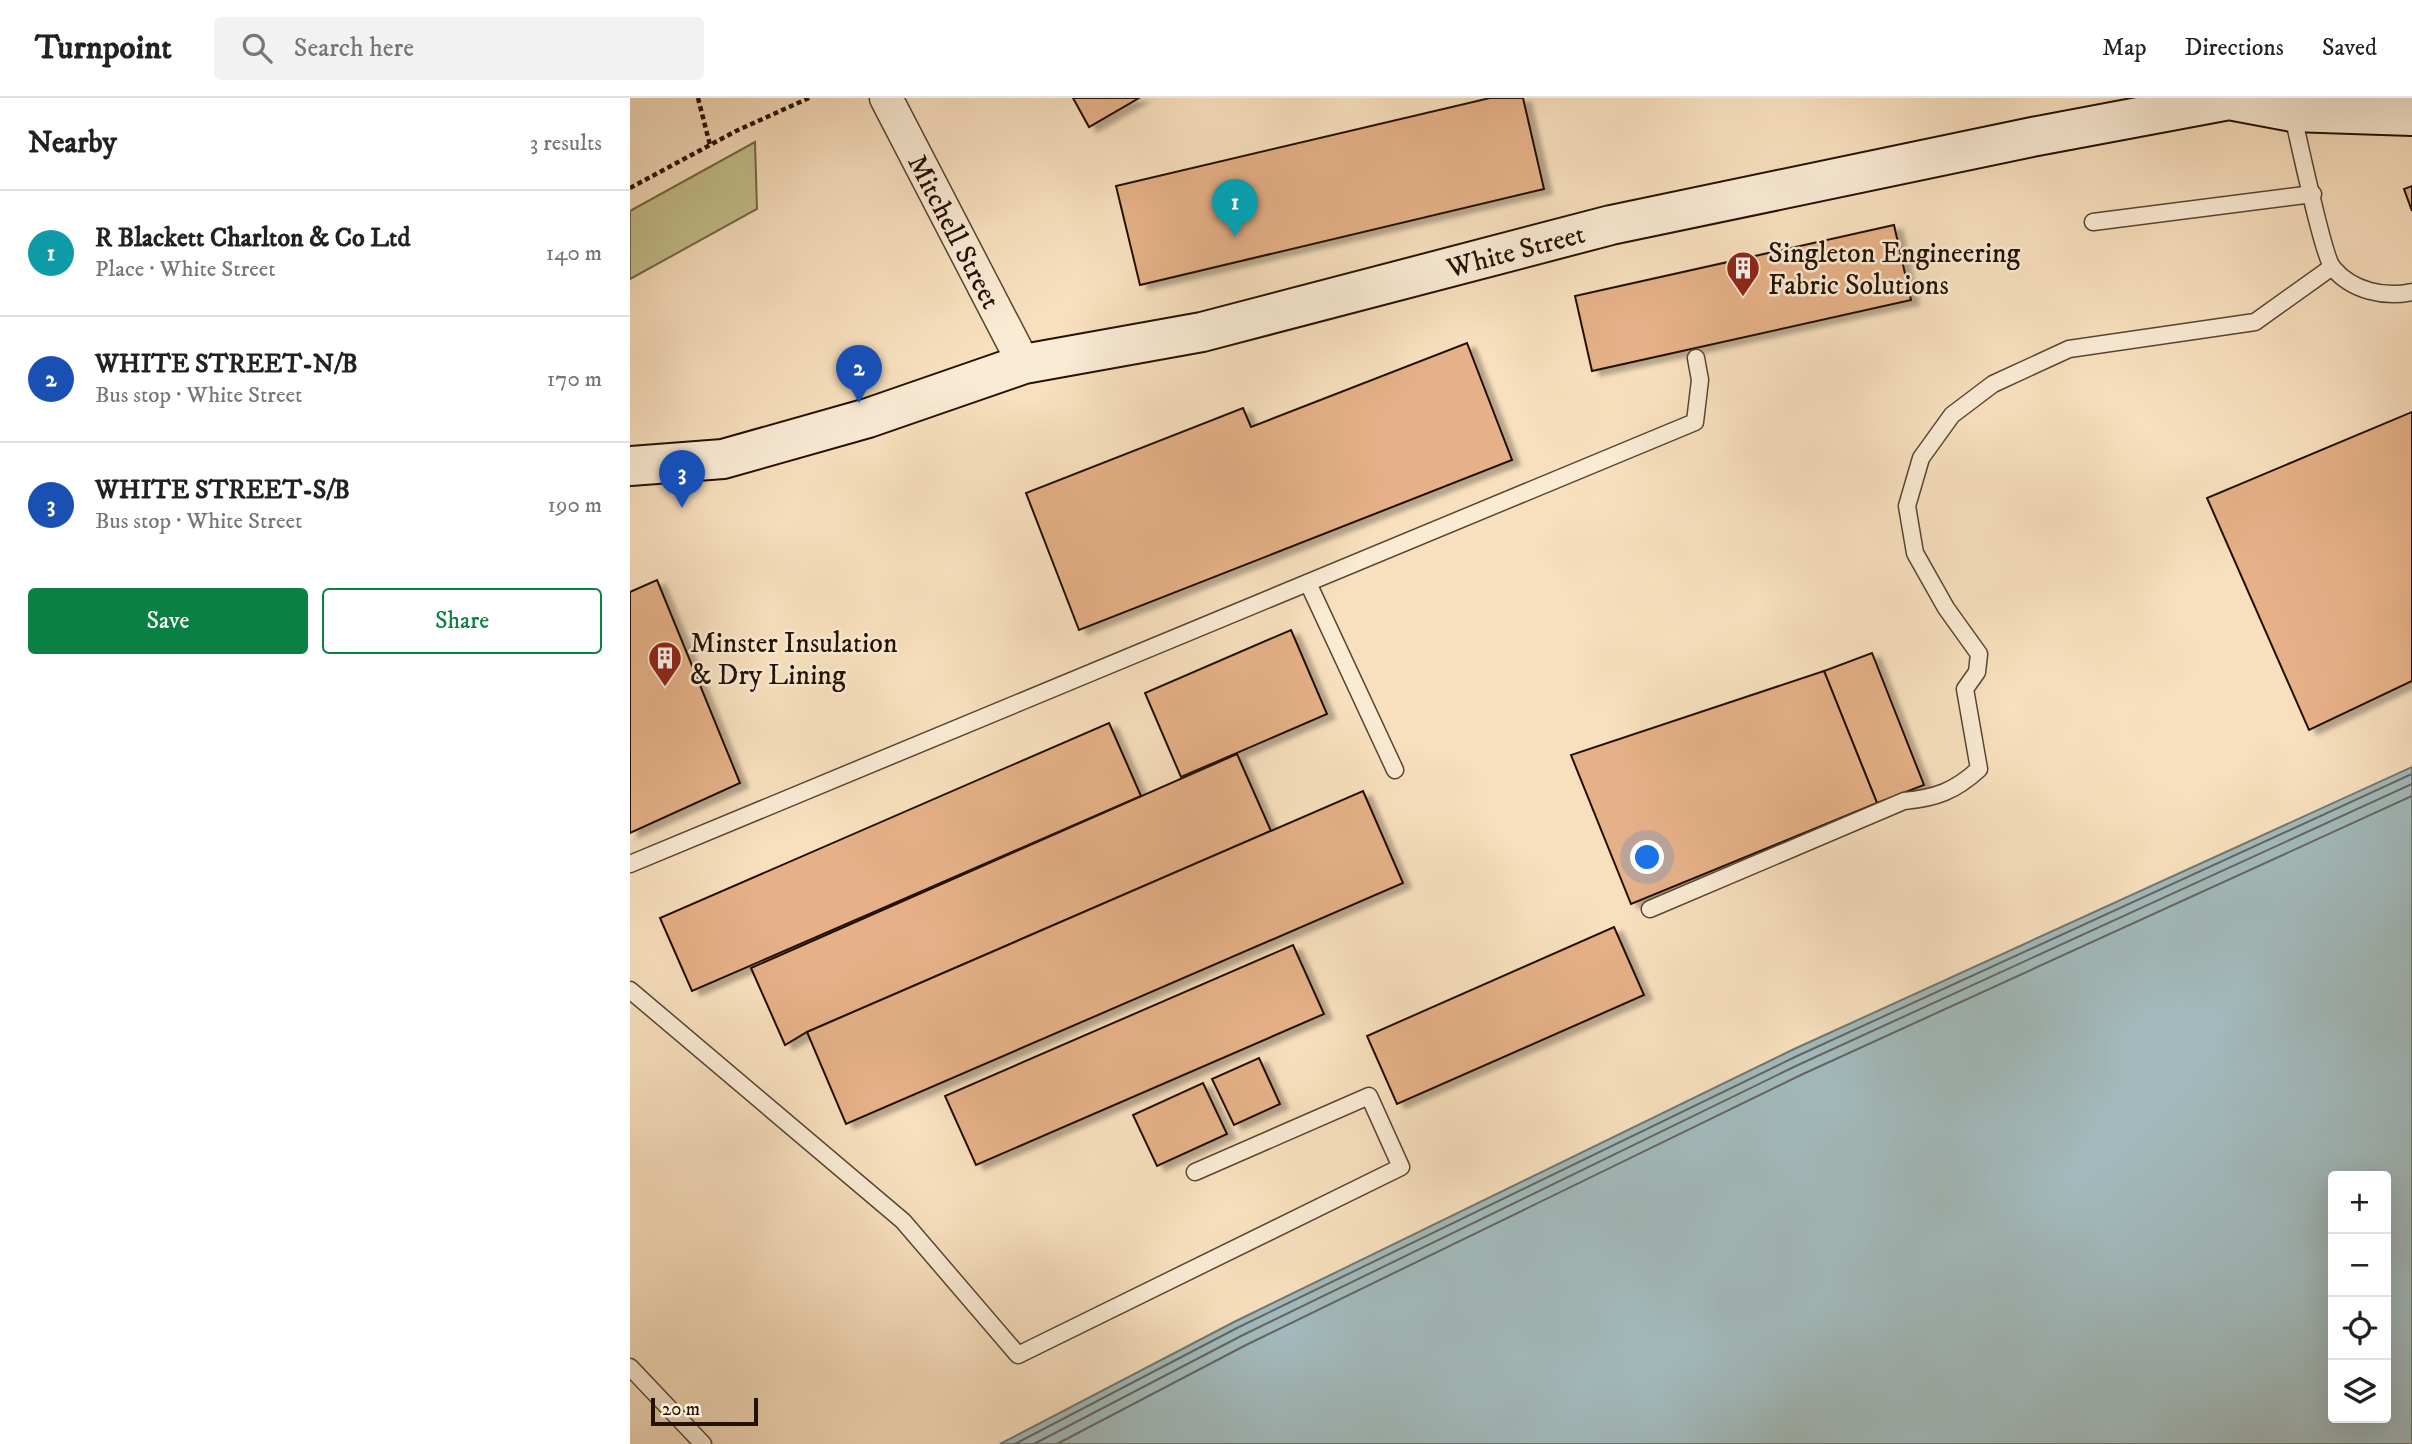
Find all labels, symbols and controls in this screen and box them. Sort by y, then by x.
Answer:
search box [214,17,704,80]
text: Turnpoint [35,28,172,69]
icon: search [238,29,276,67]
text: Search here [294,32,414,65]
text: Map [2102,33,2147,63]
text: Directions [2185,33,2284,63]
text: Saved [2322,33,2377,63]
text: Nearby [28,125,117,162]
text: 3 results [530,129,602,158]
street label: Mitchell Street [899,149,1008,315]
pin: 1 [1212,179,1258,237]
street label: White Street [1442,217,1589,286]
text: R Blackett Charlton & Co Ltd [95,222,410,255]
place label: Singleton Engineering Fabric Solutions [1768,236,2021,303]
text: 1 [47,239,55,268]
text: 140 m [546,239,602,268]
building icon: Singleton Engineering Fabric Solutions [1724,249,1762,298]
text: Place · White Street [95,255,276,284]
pin: 2 [836,345,882,403]
text: WHITE STREET-N/B [95,348,358,381]
text: 2 [45,365,57,394]
text: 170 m [547,365,602,394]
text: Bus stop · White Street [95,381,302,410]
pin: 3 [659,450,705,508]
text: WHITE STREET-S/B [95,474,350,507]
text: 3 [47,491,55,520]
text: 190 m [548,491,602,520]
text: Bus stop · White Street [95,507,302,536]
button: Save [28,588,308,654]
button: Share [322,588,602,654]
place label: Minster Insulation & Dry Lining [690,626,898,693]
building icon: Minster Insulation & Dry Lining [646,639,684,688]
your location [1630,840,1664,874]
map controls [2328,1171,2391,1423]
button: + [2328,1171,2391,1234]
button: − [2328,1234,2391,1297]
button: locate [2328,1297,2391,1360]
button: layers [2328,1360,2391,1423]
scale bar [651,1395,758,1427]
text: 20 m [662,1398,700,1421]

